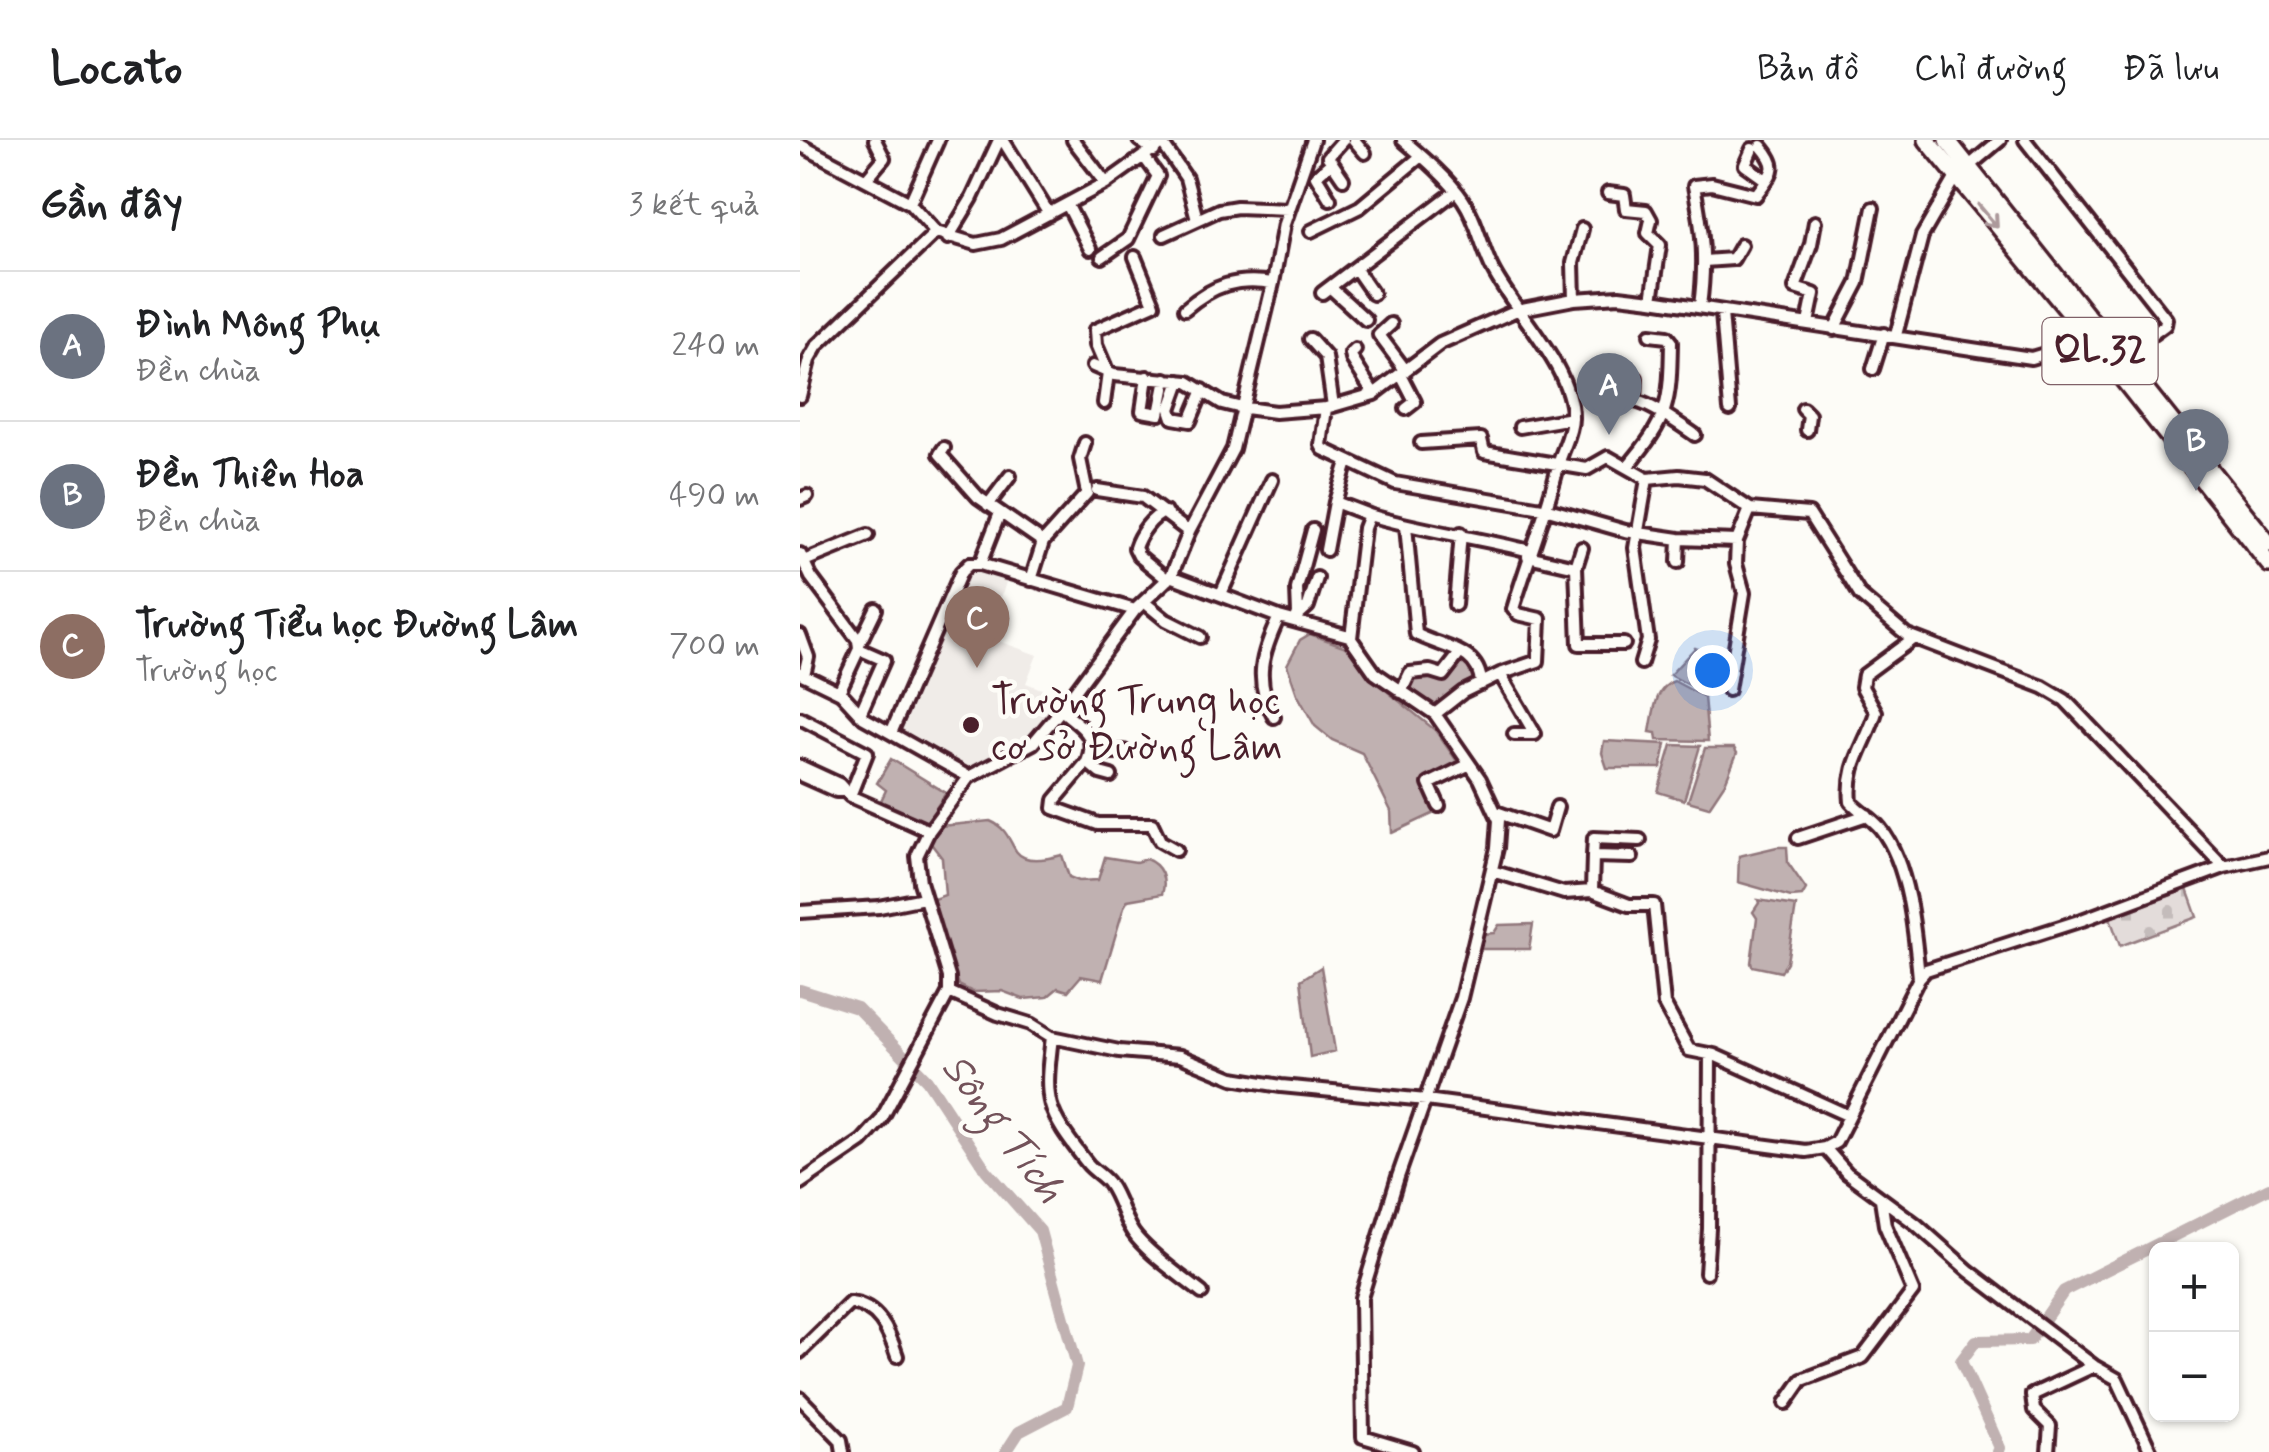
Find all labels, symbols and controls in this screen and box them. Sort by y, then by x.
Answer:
text: Locato [50,38,182,101]
text: Bản đồ [1757,46,1859,92]
text: Chỉ đường [1914,46,2067,92]
text: Đã lưu [2122,46,2219,92]
text: Gần đây [40,178,183,233]
text: 3 kết quả [629,184,760,226]
one-way arrow [1977,202,1999,228]
text: Đình Mông Phụ [135,301,383,350]
road number: QL.32 [2042,318,2158,384]
text: A [62,325,83,367]
text: 240 m [672,325,760,367]
text: Đền chùa [135,350,261,392]
pin: A [1576,352,1642,435]
pin: B [2164,408,2228,491]
text: Đền Thiên Hoa [135,451,364,500]
text: B [62,475,83,517]
text: 490 m [669,475,760,517]
text: Đền chùa [135,500,261,542]
pin: C [944,586,1010,668]
text: Trường Tiểu học Đường Lâm [135,601,578,650]
text: C [61,625,84,667]
text: 700 m [669,625,760,667]
your location [1687,645,1738,696]
text: Trường học [135,650,277,692]
place label: Trường Trung học cơ sở Đường Lâm [991,676,1283,778]
marker: Trường Trung học cơ sở Đường Lâm [960,714,982,736]
water label: Sông Tích [925,1043,1076,1217]
map controls [2149,1242,2239,1422]
button: + [2149,1242,2239,1332]
button: − [2149,1332,2239,1422]

